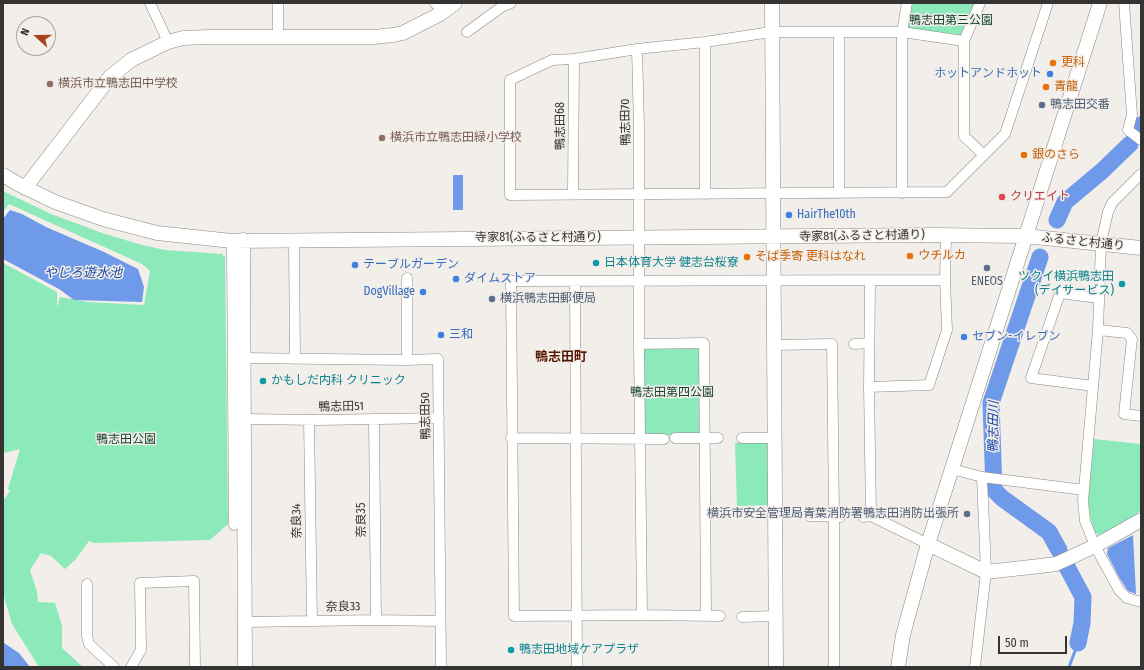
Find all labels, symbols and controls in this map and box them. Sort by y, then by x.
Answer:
park label: 鴨志田第三公園 [909,14,993,28]
north arrow [16,16,56,56]
text: N [18,26,33,37]
place label: 更科 [1061,56,1085,70]
marker: 更科 [1048,58,1058,68]
place label: ホットアンドホット [934,67,1042,81]
marker: ホットアンドホット [1045,69,1055,79]
place label: 横浜市立鴨志田中学校 [58,77,178,91]
marker: 横浜市立鴨志田中学校 [45,79,55,89]
place label: 青龍 [1054,80,1078,94]
marker: 青龍 [1041,82,1051,92]
street label: 鴨志田70 [618,98,634,146]
place label: 鴨志田交番 [1050,98,1110,112]
marker: 鴨志田交番 [1037,100,1047,110]
street label: 鴨志田68 [554,102,568,150]
place label: 横浜市立鴨志田緑小学校 [390,131,522,145]
marker: 横浜市立鴨志田緑小学校 [377,133,387,143]
place label: 銀のさら [1032,148,1080,162]
marker: 銀のさら [1019,150,1029,160]
place label: クリエイト [1010,190,1070,204]
marker: クリエイト [997,192,1007,202]
place label: HairThe10th [797,208,856,222]
marker: HairThe10th [784,210,794,220]
street label: 寺家81(ふるさと村通り) [799,228,925,244]
street label: ふるさと村通り [1040,230,1126,254]
street label: 寺家81(ふるさと村通り) [475,231,601,245]
place label: ウチルカ [918,249,966,263]
place label: そば季寄 更科はなれ [755,250,866,264]
marker: ウチルカ [905,251,915,261]
marker: そば季寄 更科はなれ [742,252,752,262]
place label: 日本体育大学 健志台桜寮 [604,256,739,270]
place label: テーブルガーデン [363,258,459,272]
marker: 日本体育大学 健志台桜寮 [591,258,601,268]
marker: テーブルガーデン [350,260,360,270]
marker: ENEOS [982,263,992,273]
water label: やじろ遊水池 [44,265,122,281]
place label: ツクイ横浜鴨志田 (デイサービス) [1018,270,1114,298]
place label: ダイムストア [464,272,536,286]
marker: ダイムストア [451,274,461,284]
place label: ENEOS [971,275,1003,289]
marker: ツクイ横浜鴨志田 (デイサービス) [1117,279,1127,289]
place label: DogVillage [364,285,415,299]
marker: DogVillage [418,287,428,297]
place label: 横浜鴨志田郵便局 [500,292,596,306]
marker: 横浜鴨志田郵便局 [487,294,497,304]
place label: 三和 [449,328,473,342]
marker: 三和 [436,330,446,340]
place label: セブン-イレブン [972,330,1060,344]
marker: セブン-イレブン [959,332,969,342]
district label: 鴨志田町 [535,349,587,365]
place label: かもしだ内科 クリニック [271,374,406,388]
marker: かもしだ内科 クリニック [258,376,268,386]
park label: 鴨志田第四公園 [630,386,714,400]
street label: 鴨志田50 [418,392,434,440]
street label: 鴨志田51 [318,399,364,415]
water label: 鴨志田川 [986,401,1002,453]
park label: 鴨志田公園 [96,433,156,447]
street label: 奈良34 [289,503,305,539]
street label: 奈良35 [355,503,369,537]
place label: 横浜市安全管理局青葉消防署鴨志田消防出張所 [707,507,959,521]
marker: 横浜市安全管理局青葉消防署鴨志田消防出張所 [962,509,972,519]
street label: 奈良33 [325,599,361,615]
scale bar [1000,628,1069,654]
text: 50 m [1005,636,1029,650]
place label: 鴨志田地域ケアプラザ [519,643,639,657]
marker: 鴨志田地域ケアプラザ [506,645,516,655]

